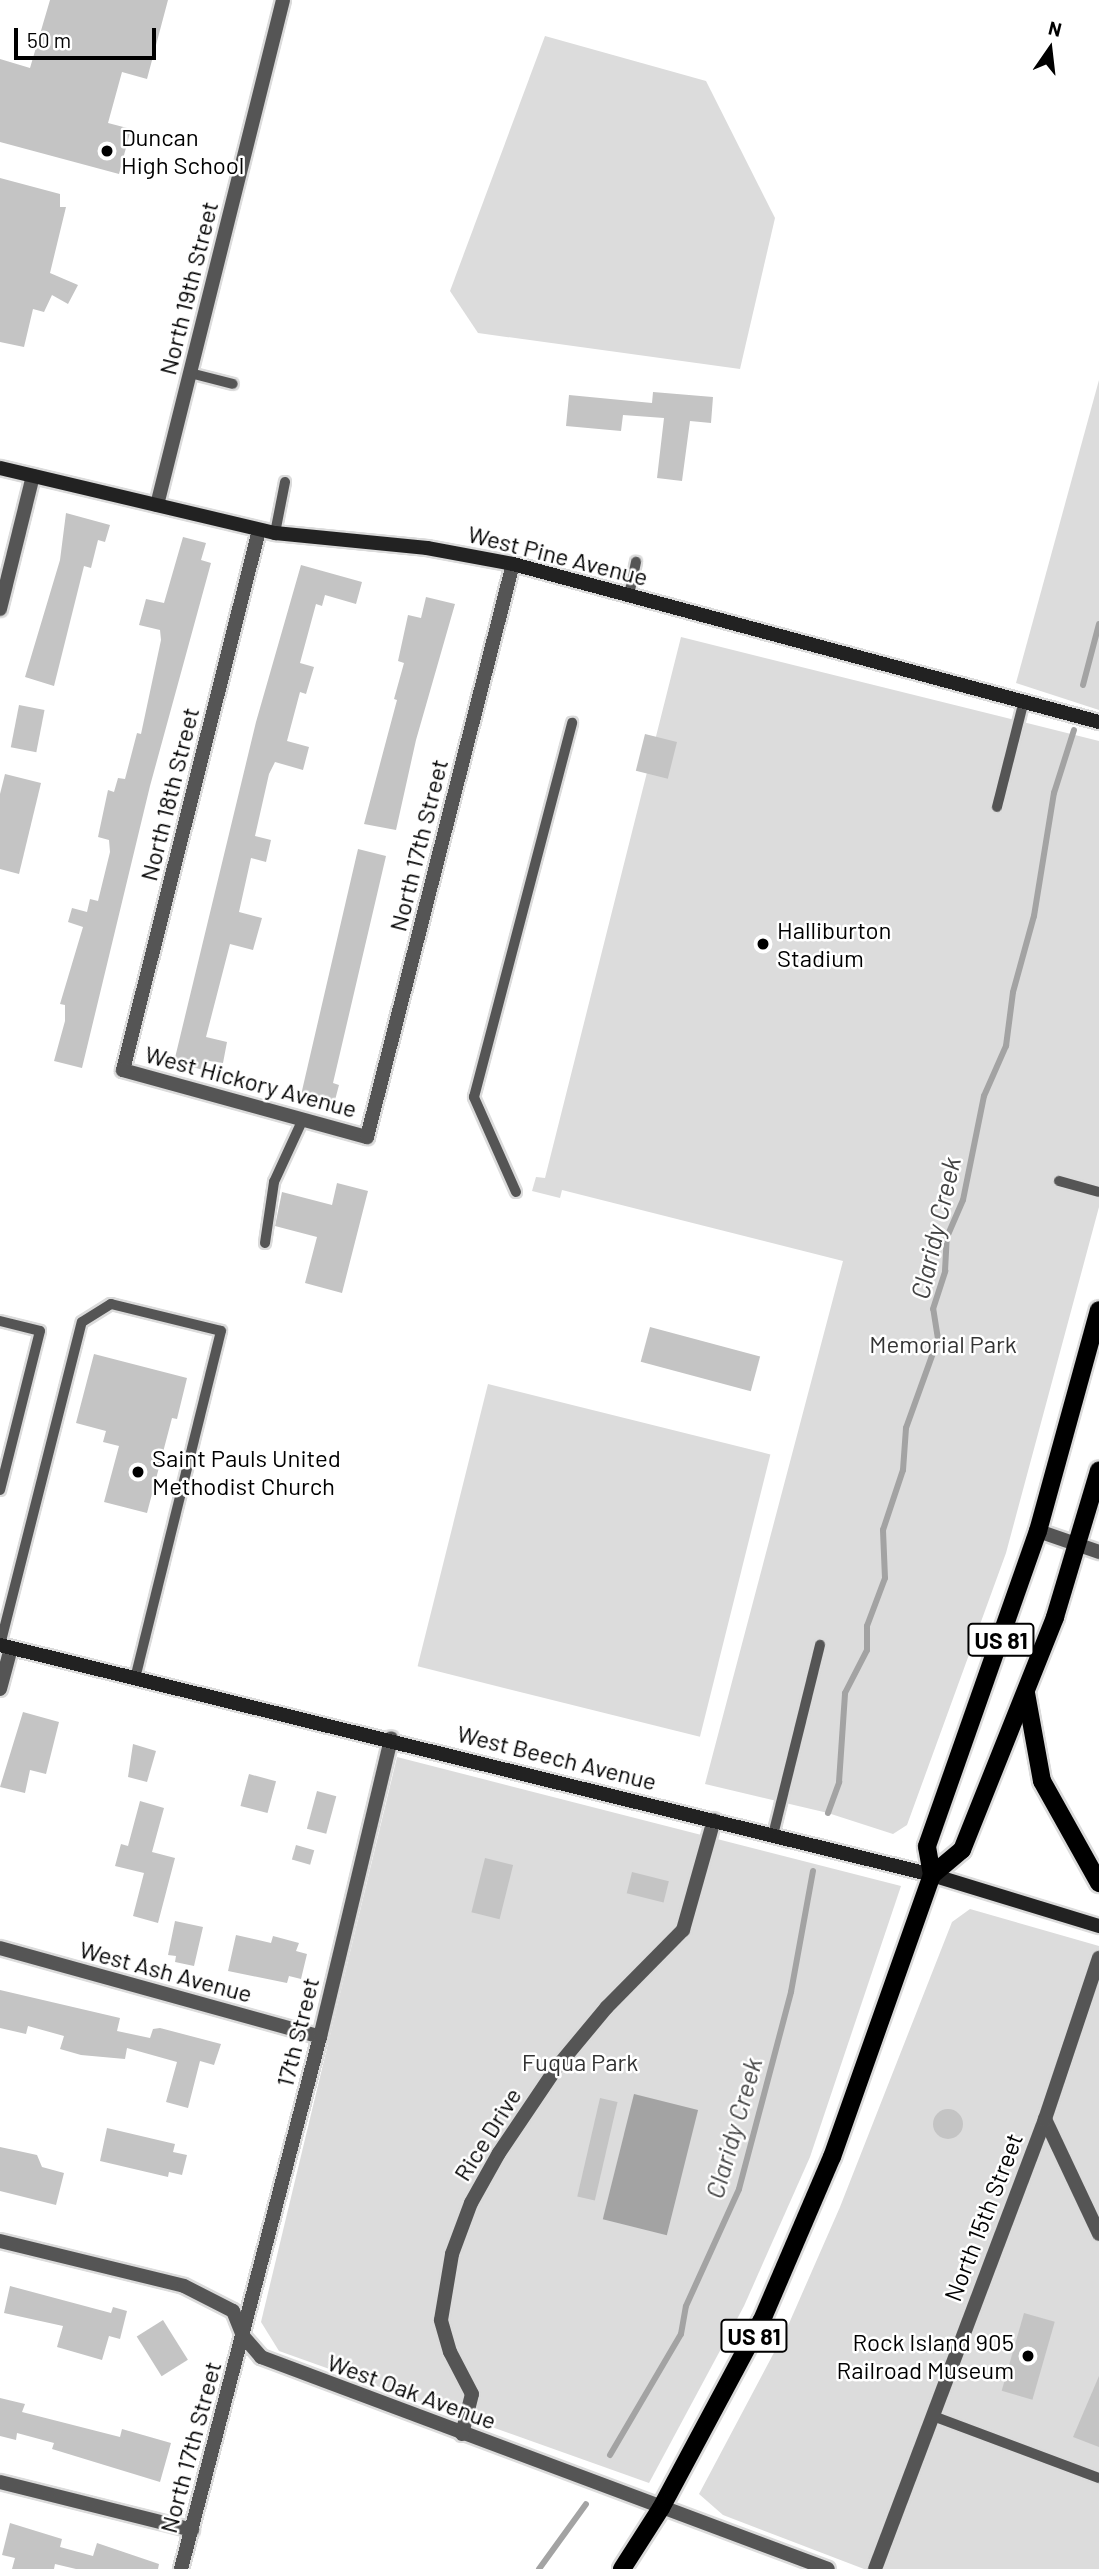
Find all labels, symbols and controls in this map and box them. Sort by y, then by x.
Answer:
scale bar [18,14,159,58]
north arrow [1015,14,1085,84]
text: N [1046,15,1064,41]
text: 50 m [27,27,71,52]
place label: Duncan High School [121,123,244,179]
marker: Duncan High School [99,143,115,159]
street label: North 19th Street [153,198,223,378]
street label: West Pine Avenue [465,519,651,591]
street label: North 18th Street [134,704,204,884]
street label: North 17th Street [383,756,453,934]
place label: Halliburton Stadium [777,916,892,972]
marker: Halliburton Stadium [755,936,771,952]
street label: West Hickory Avenue [142,1039,360,1123]
water label: Claridy Creek [904,1154,966,1302]
park label: Memorial Park [869,1330,1017,1358]
place label: Saint Pauls United Methodist Church [152,1444,341,1500]
marker: Saint Pauls United Methodist Church [130,1464,146,1480]
road number: US 81 [966,1620,1036,1660]
street label: West Beech Avenue [454,1718,660,1796]
street label: West Ash Avenue [76,1934,256,2008]
street label: 17th Street [270,1974,324,2090]
park label: Fuqua Park [522,2048,638,2076]
water label: Claridy Creek [698,2054,768,2202]
street label: Rice Drive [447,2082,527,2186]
street label: North 15th Street [938,2129,1028,2305]
road number: US 81 [719,2316,789,2356]
place label: Rock Island 905 Railroad Museum [836,2328,1014,2384]
street label: West Oak Avenue [324,2347,500,2435]
marker: Rock Island 905 Railroad Museum [1020,2348,1036,2364]
street label: North 17th Street [153,2358,227,2536]

